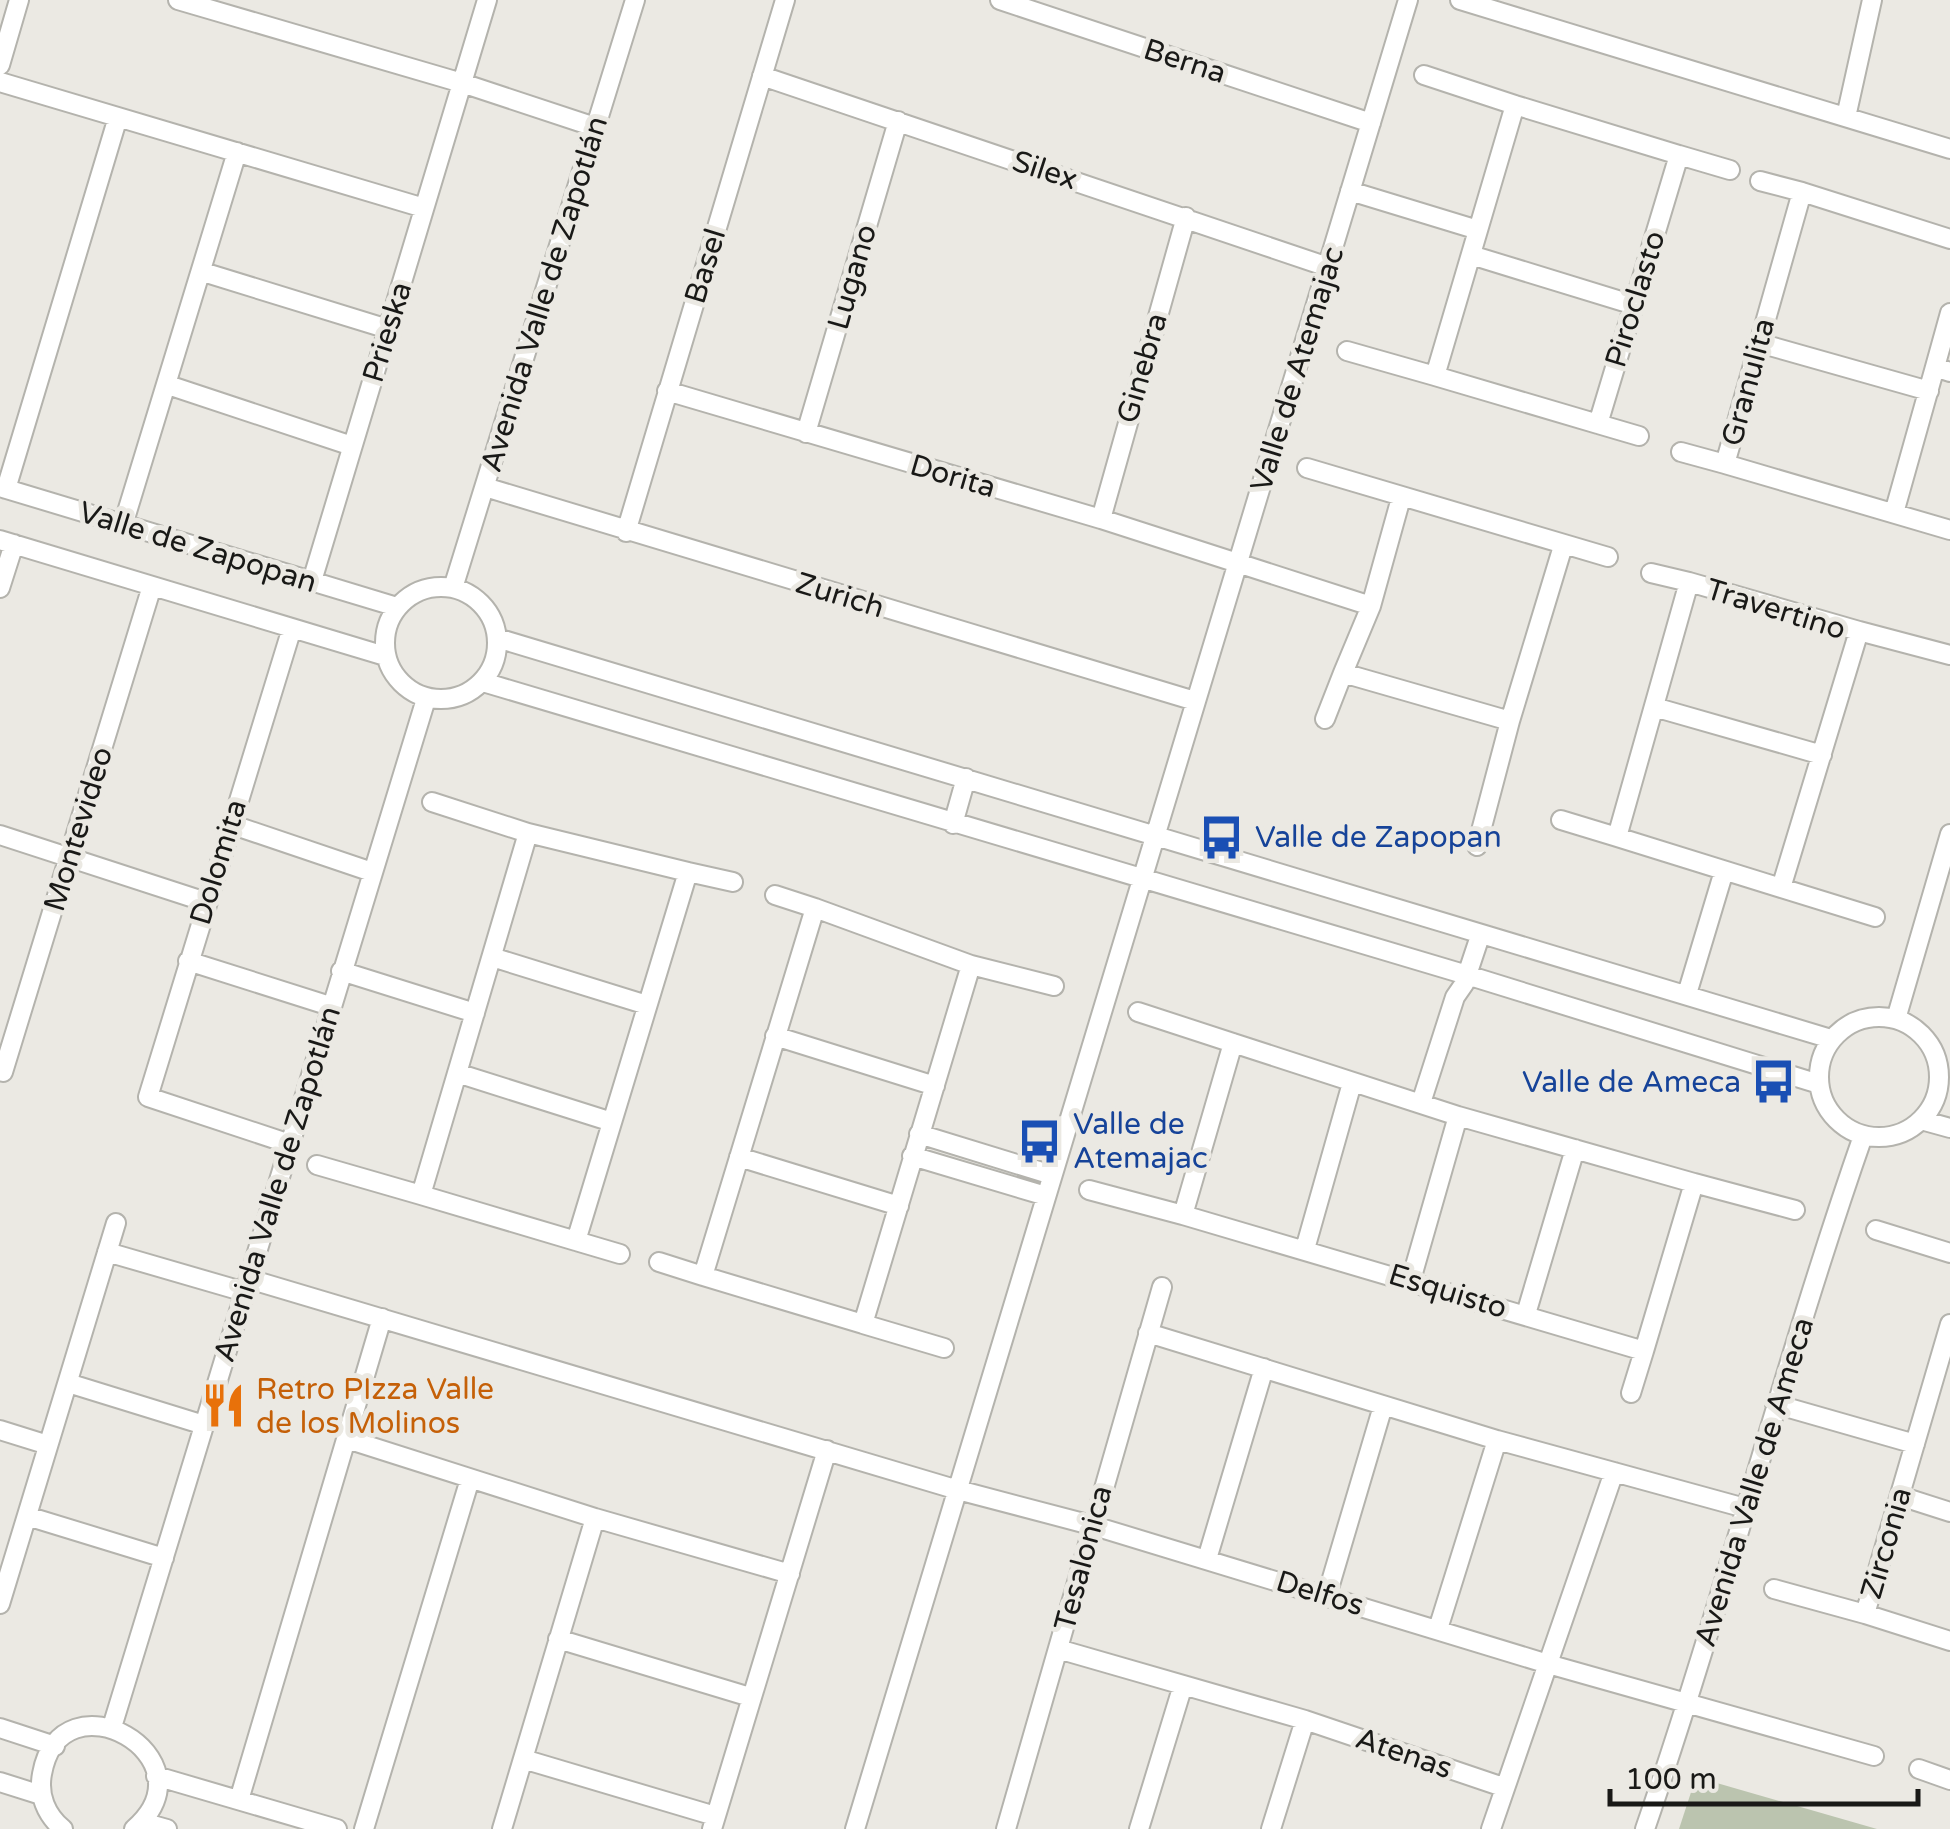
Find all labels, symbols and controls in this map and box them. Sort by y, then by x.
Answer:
street label: Berna [1139,31,1231,92]
street label: Avenida Valle de Zapotlán [473,112,616,476]
street label: Silex [1008,143,1082,198]
street label: Lugano [820,220,885,334]
street label: Basel [677,224,734,308]
street label: Piroclasto [1597,226,1674,372]
street label: Valle de Atemajac [1243,242,1352,496]
street label: Prieska [355,277,420,387]
street label: Ginebra [1109,309,1176,427]
street label: Granulita [1714,314,1783,450]
street label: Dorita [906,447,1000,506]
street label: Valle de Zapopan [74,494,321,601]
street label: Zurich [791,565,889,626]
street label: Travertino [1702,571,1850,648]
street label: Montevideo [36,742,121,916]
street label: Dolomita [182,795,255,929]
bus stop icon: Valle de Zapopan [1198,813,1246,861]
place label: Valle de Zapopan [1255,819,1502,856]
street label: Avenida Valle de Zapotlán [206,1002,349,1366]
bus stop icon: Valle de Ameca [1750,1058,1798,1106]
place label: Valle de Ameca [1522,1064,1741,1101]
place label: Valle de Atemajac [1073,1106,1208,1177]
bus stop icon: Valle de Atemajac [1016,1117,1064,1165]
street label: Esquisto [1384,1256,1512,1327]
street label: Avenida Valle de Ameca [1687,1313,1822,1651]
place label: Retro PIzza Valle de los Molinos [256,1371,494,1442]
restaurant icon: Retro PIzza Valle de los Molinos [199,1382,247,1430]
street label: Tesalonica [1046,1481,1121,1635]
street label: Zirconia [1853,1483,1920,1603]
street label: Delfos [1272,1563,1368,1624]
street label: Atenas [1351,1720,1457,1787]
scale bar [1610,1744,1918,1806]
text: 100 m [1625,1761,1717,1798]

